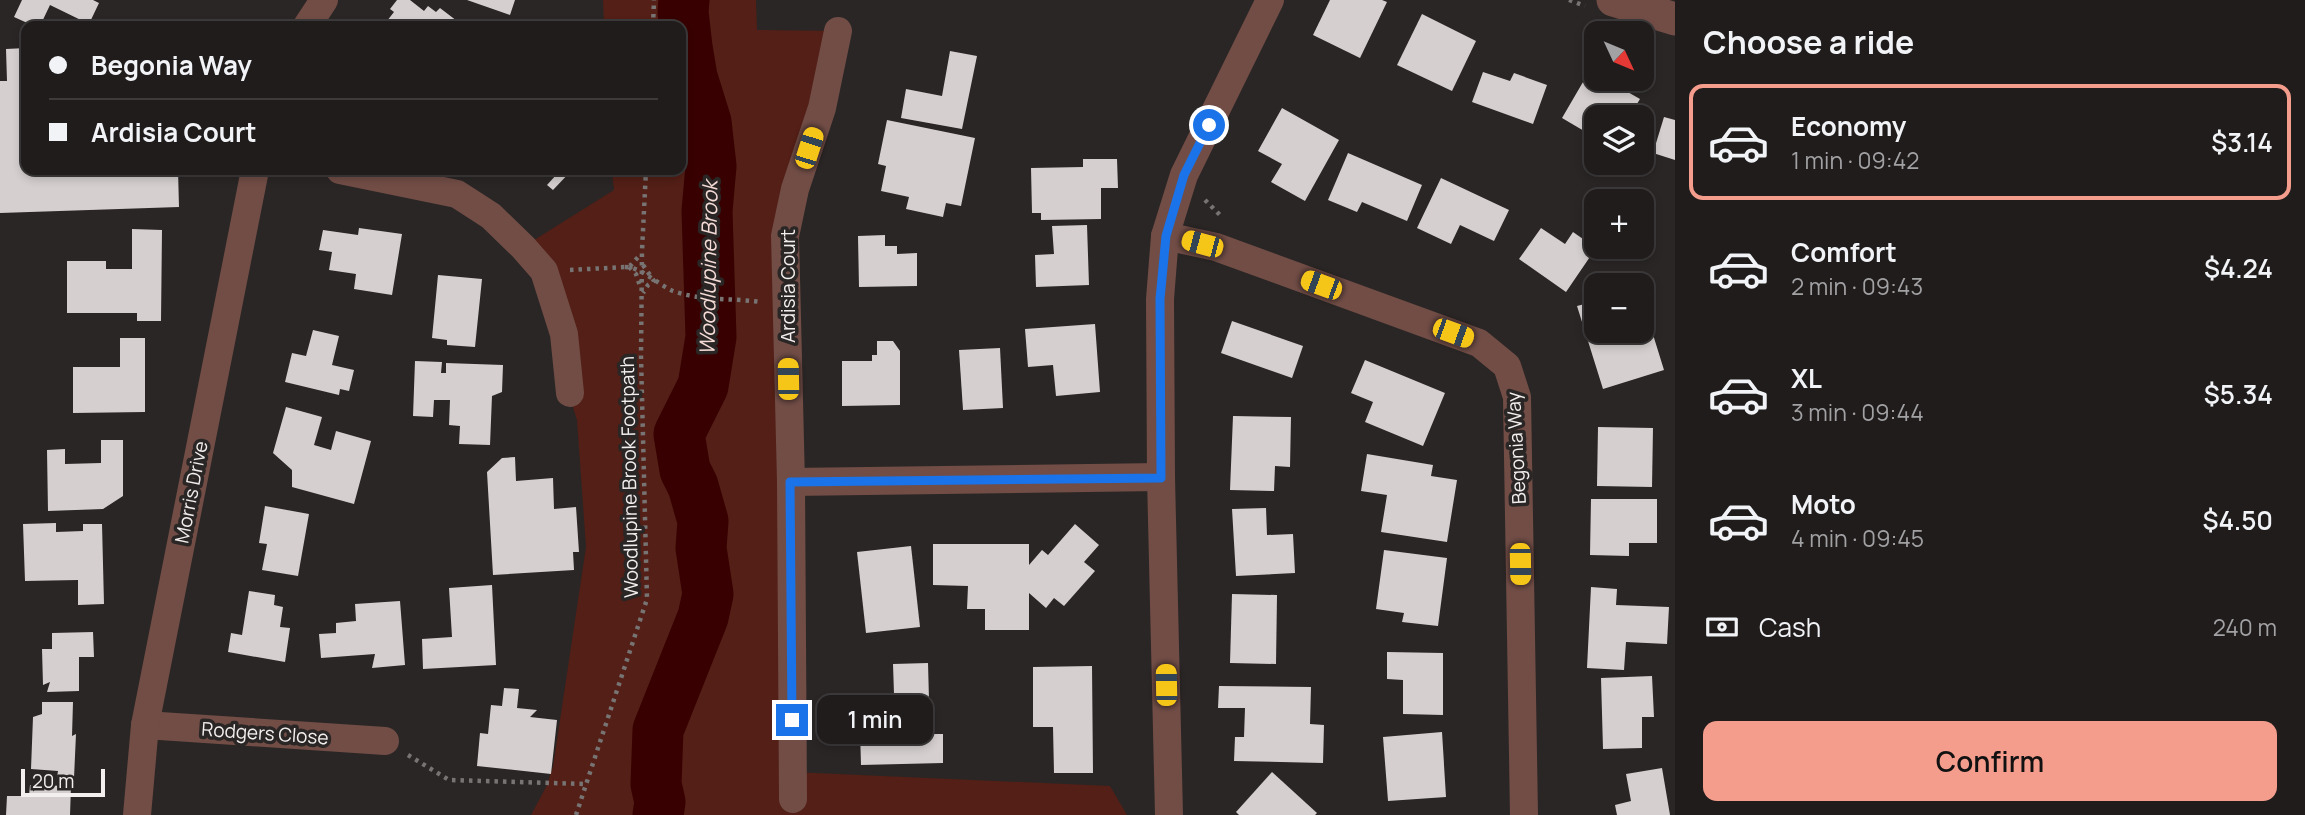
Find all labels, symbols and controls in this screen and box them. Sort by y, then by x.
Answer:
text: Choose a ride [1703,20,1914,64]
north arrow [1584,21,1654,91]
map controls [1584,21,1654,343]
text: Begonia Way [91,47,252,83]
button: layers [1584,105,1654,175]
text: Economy [1791,108,1906,144]
route start [1193,109,1225,141]
icon: car [1707,111,1770,174]
text: Ardisia Court [91,114,257,150]
text: $3.14 [2211,124,2273,160]
car [793,125,826,171]
text: 1 min · 09:42 [1791,144,1919,176]
water label: Woodlupine Brook [692,178,724,356]
button: + [1584,189,1654,259]
car [1179,228,1226,260]
street label: Ardisia Court [775,229,801,343]
text: Comfort [1791,234,1897,270]
icon: car [1707,237,1770,300]
text: $4.24 [2204,250,2273,286]
car [1298,268,1345,302]
text: 2 min · 09:43 [1791,270,1923,302]
button: − [1584,273,1654,343]
car [1430,316,1477,350]
street label: Woodlupine Brook Footpath [614,356,644,598]
car [778,358,799,400]
text: XL [1791,360,1822,396]
icon: car [1707,363,1770,426]
text: $5.34 [2204,376,2273,412]
street label: Begonia Way [1500,391,1532,505]
text: 3 min · 09:44 [1791,396,1924,428]
street label: Morris Drive [168,439,214,545]
text: Moto [1791,486,1856,522]
icon: car [1707,489,1770,552]
text: $4.50 [2203,502,2273,538]
text: 4 min · 09:45 [1791,522,1924,554]
car [1510,543,1531,585]
icon: cash [1703,608,1741,646]
text: Cash [1759,609,1821,645]
text: 240 m [2213,611,2277,643]
car [1156,664,1177,706]
callout: 1 min [816,696,932,744]
text: 1 min [848,703,902,735]
route end [776,704,808,736]
street label: Rodgers Close [201,716,329,750]
button: Confirm [1703,721,2277,801]
scale bar [21,766,105,798]
text: 20 m [32,768,74,794]

